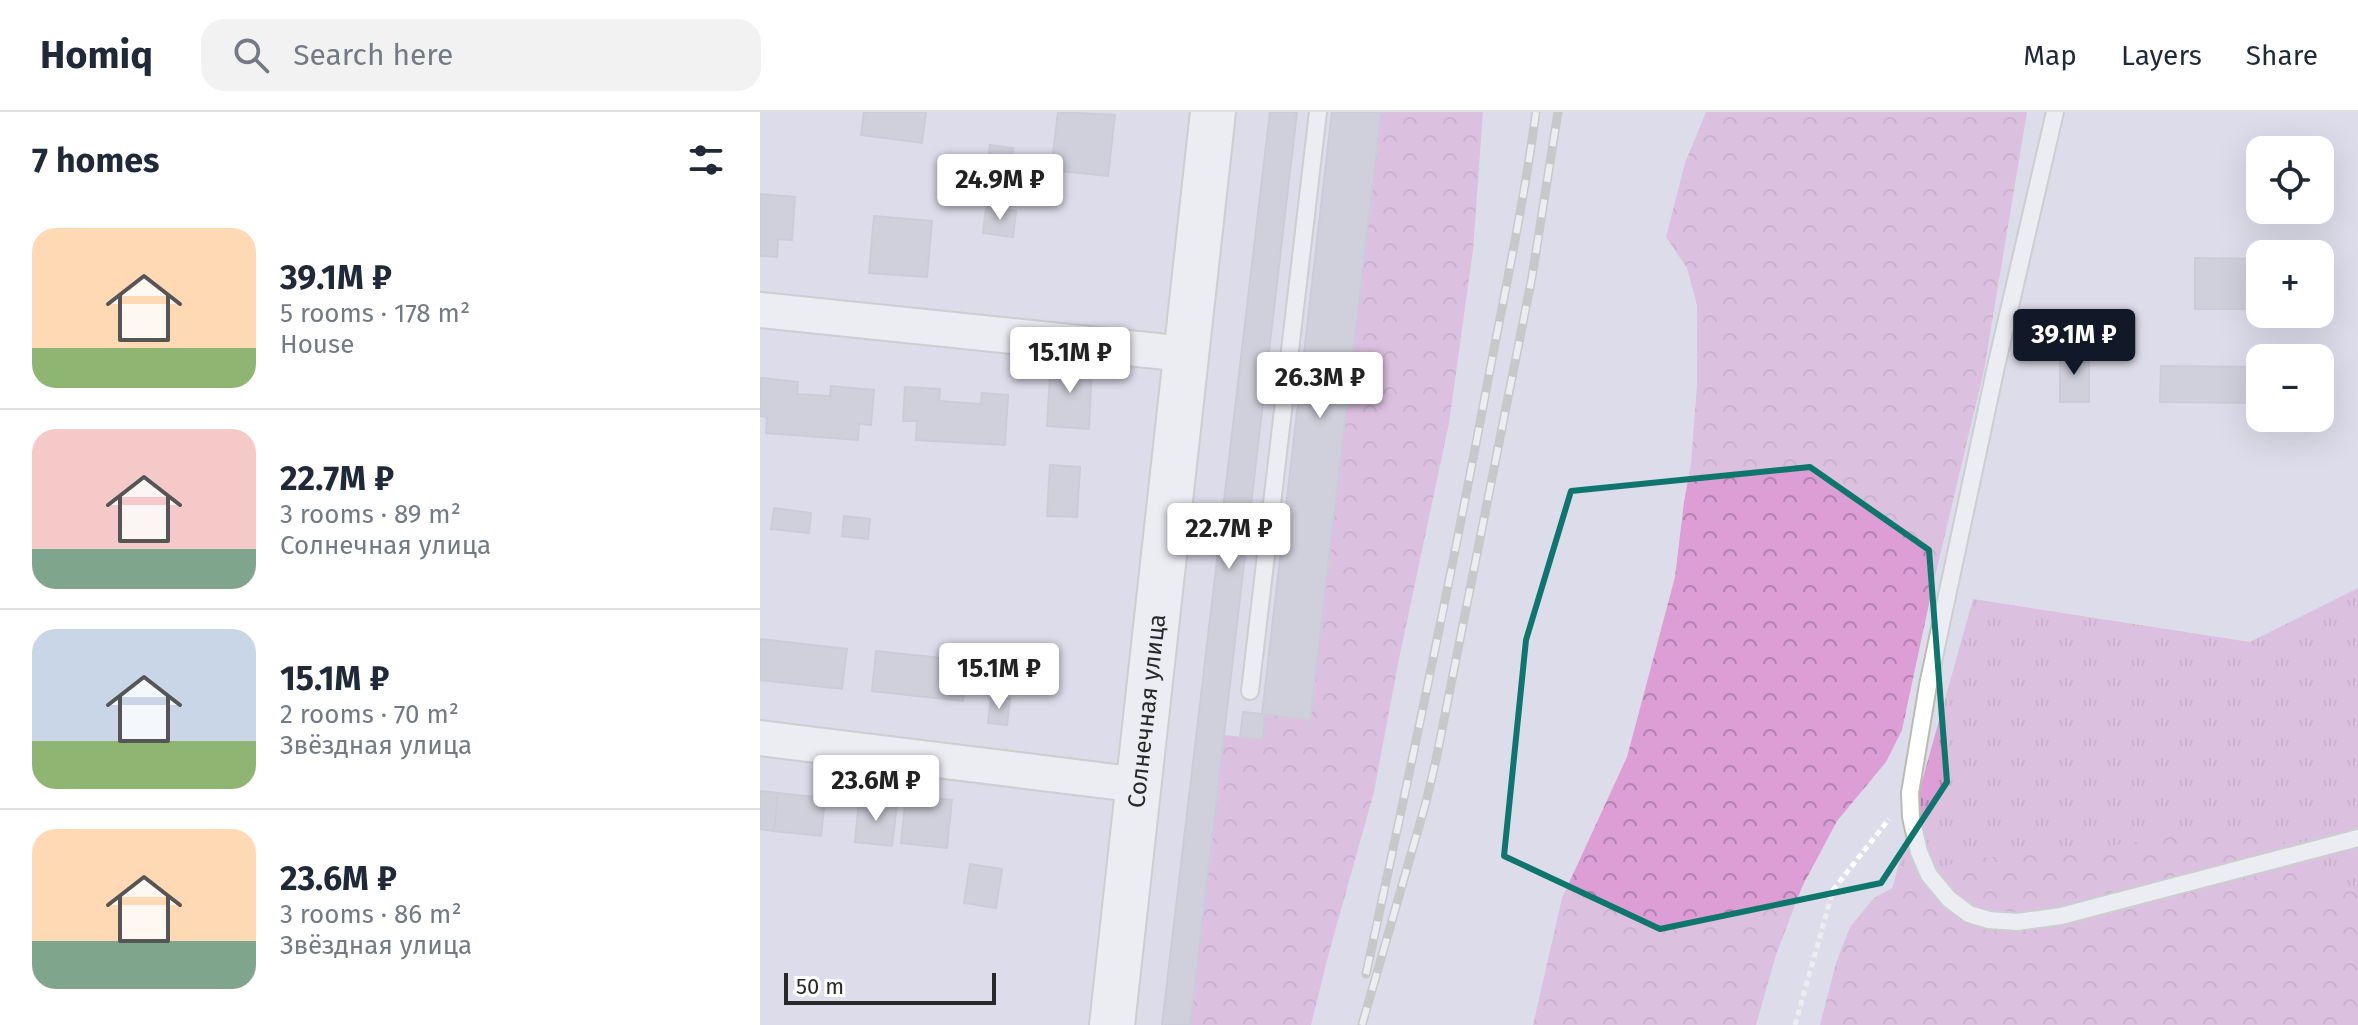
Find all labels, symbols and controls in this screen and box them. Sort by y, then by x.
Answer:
search box [201,19,761,91]
text: Homiq [40,32,153,78]
icon: search [229,33,273,77]
text: Search here [293,37,453,73]
text: Map [2023,39,2077,72]
text: Layers [2121,39,2202,72]
text: Share [2246,39,2318,72]
map controls [2246,136,2334,432]
button: locate [2246,136,2334,224]
icon: filters [684,138,728,182]
text: 7 homes [32,140,159,181]
pin: 24.9M ₽ [926,154,1074,222]
text: 24.9M ₽ [955,164,1045,195]
button: + [2246,240,2334,328]
text: 39.1M ₽ [280,257,392,298]
icon: home [96,260,192,356]
text: 5 rooms · 178 m² [280,298,470,329]
pin: 39.1M ₽ [2000,309,2148,377]
text: 39.1M ₽ [2031,319,2117,350]
pin: 15.1M ₽ [996,327,1144,395]
text: House [280,329,354,360]
text: 15.1M ₽ [1028,337,1112,368]
button: − [2246,344,2334,432]
pin: 26.3M ₽ [1246,352,1394,420]
text: 26.3M ₽ [1275,362,1365,393]
text: 22.7M ₽ [280,458,394,499]
icon: home [96,461,192,557]
text: 3 rooms · 89 m² [280,499,461,530]
pin: 22.7M ₽ [1155,503,1303,571]
text: 22.7M ₽ [1185,513,1273,544]
text: Солнечная улица [280,530,491,561]
street label: Солнечная улица [1122,612,1171,809]
pin: 15.1M ₽ [925,643,1073,711]
text: 15.1M ₽ [957,653,1041,684]
text: 15.1M ₽ [280,658,390,699]
icon: home [96,661,192,757]
text: 2 rooms · 70 m² [280,699,459,730]
text: Звёздная улица [280,730,472,761]
pin: 23.6M ₽ [802,755,950,823]
text: 23.6M ₽ [831,765,921,796]
text: 23.6M ₽ [280,858,397,899]
icon: home [96,861,192,957]
text: 3 rooms · 86 m² [280,899,462,930]
text: Звёздная улица [280,930,472,961]
scale bar [784,969,996,1005]
text: 50 m [796,973,844,1000]

